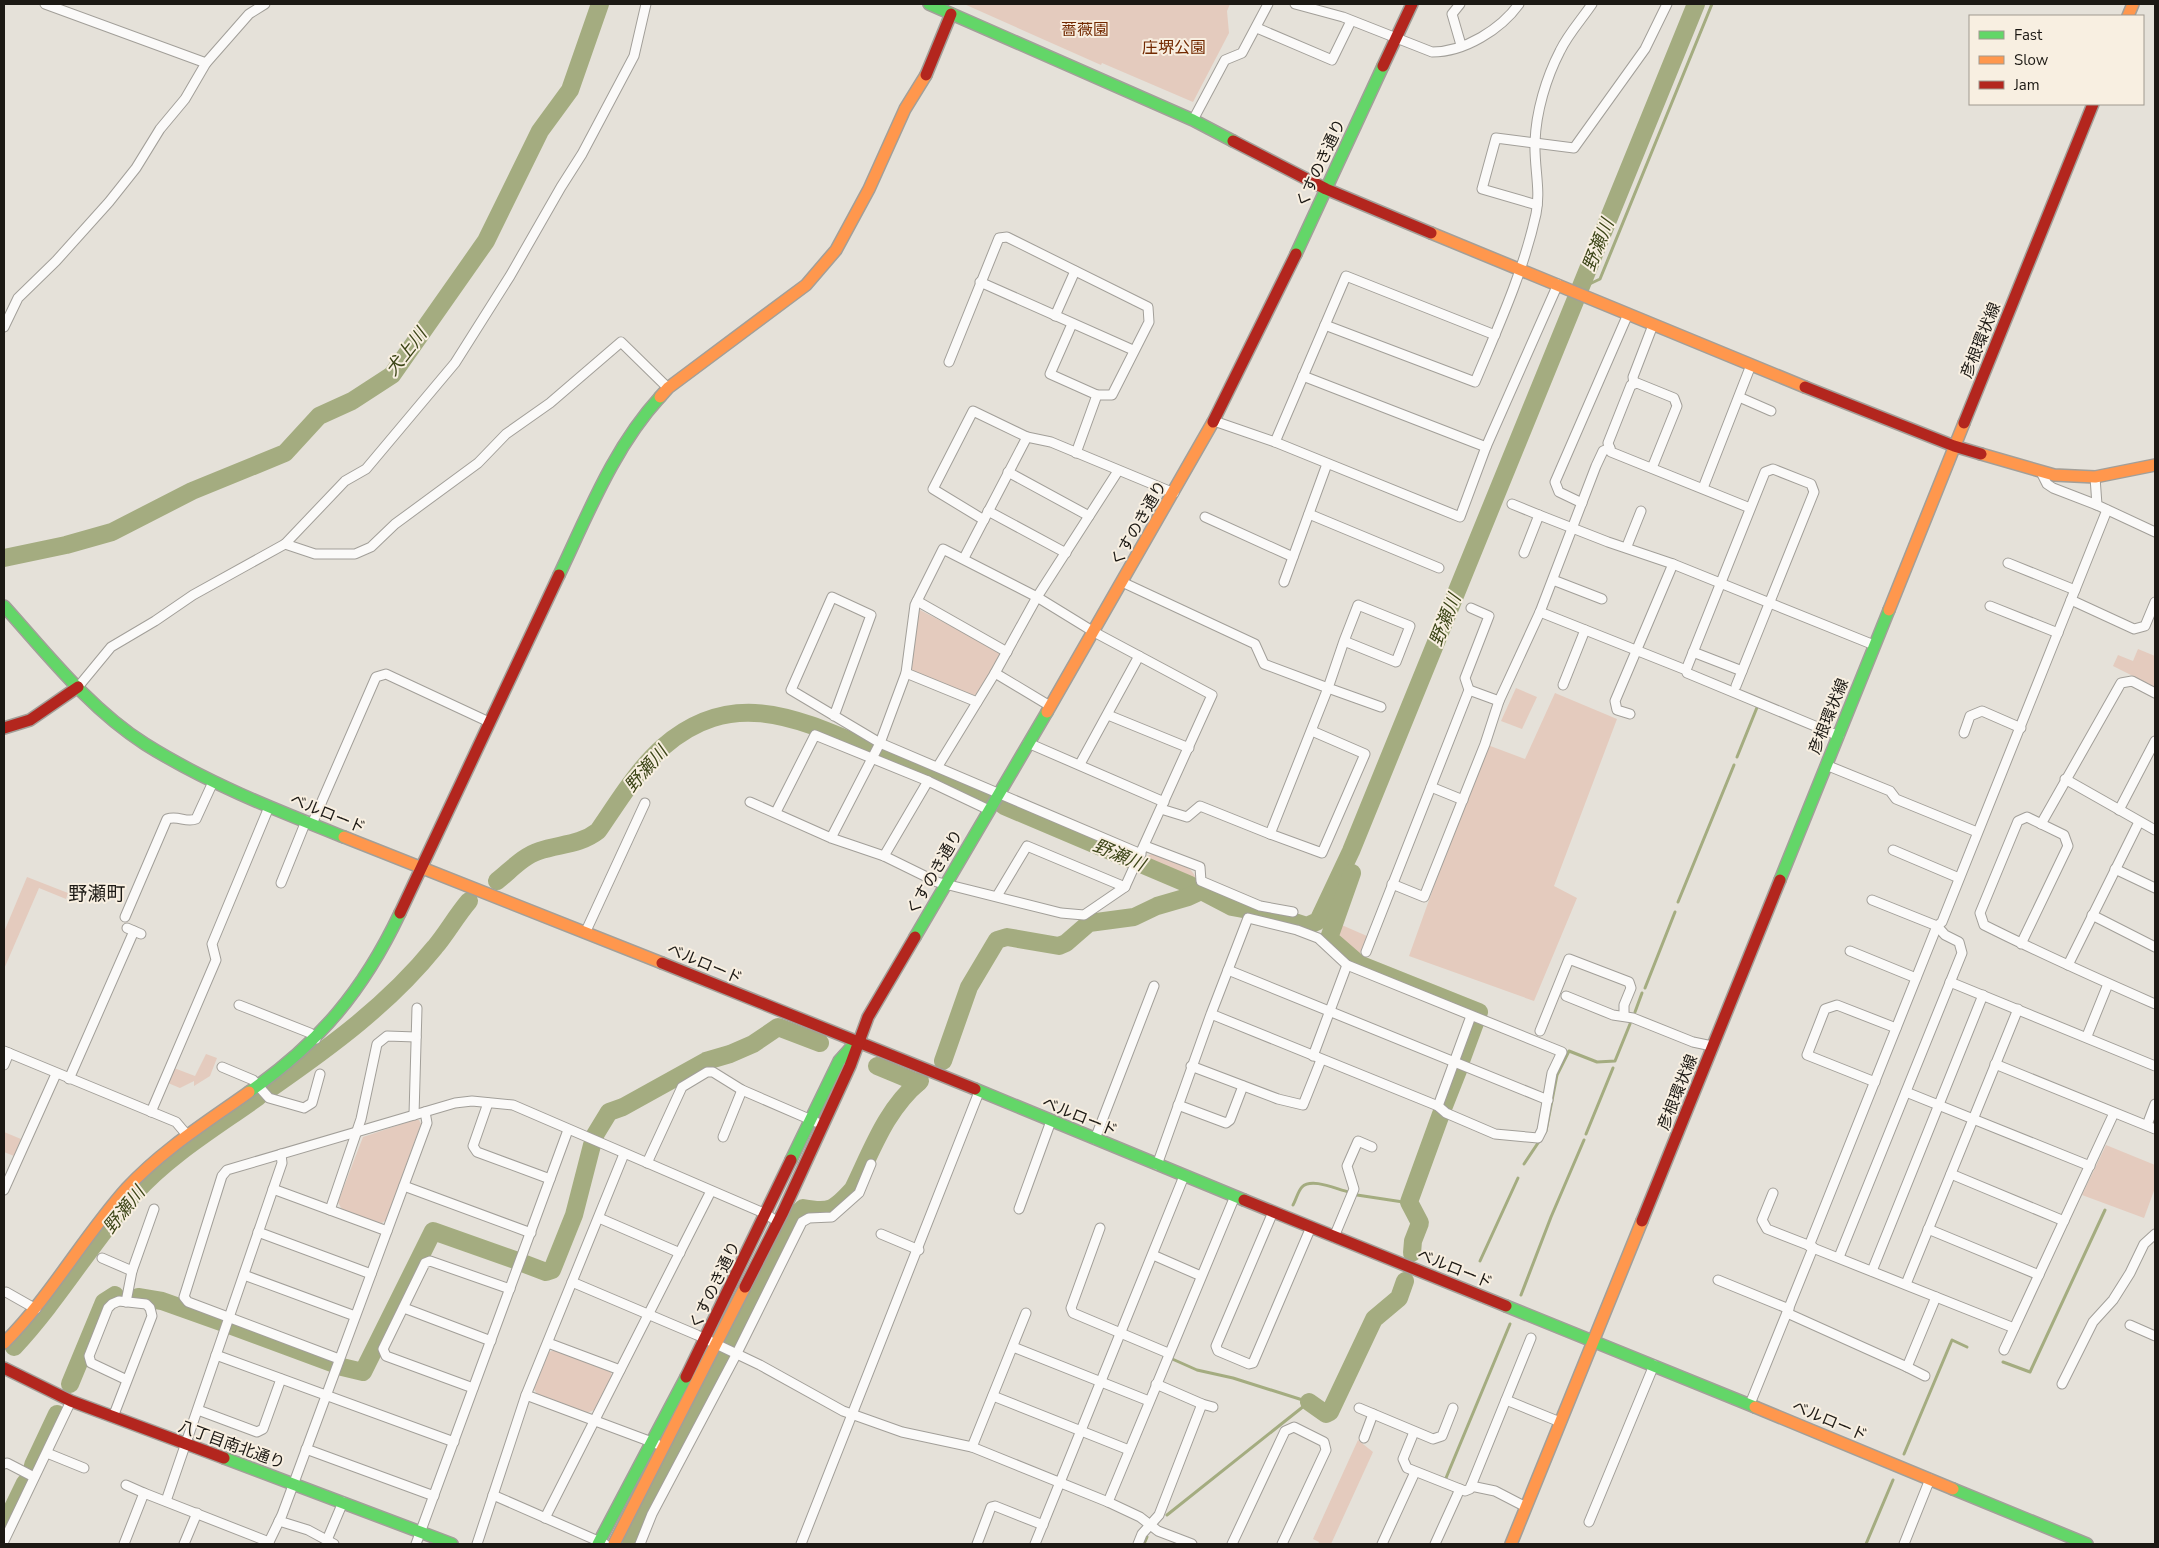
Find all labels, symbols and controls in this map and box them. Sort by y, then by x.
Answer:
legend [1969,15,2144,105]
park label: 薔薇園 [1061,19,1109,41]
text: Fast [2014,25,2043,45]
park label: 庄堺公園 [1142,37,1206,59]
text: Slow [2014,50,2049,70]
text: Jam [2013,75,2040,95]
street label: くすのき通り [1291,115,1351,211]
water label: 野瀬川 [1577,214,1620,275]
street label: 彦根環状線 [1956,299,2006,382]
water label: 犬上川 [380,322,433,381]
street label: くすのき通り [1105,477,1172,570]
water label: 野瀬川 [1424,589,1467,650]
street label: 彦根環状線 [1804,675,1854,758]
water label: 野瀬川 [619,739,674,797]
street label: ベルロード [286,789,369,839]
street label: くすのき通り [901,826,968,919]
water label: 野瀬川 [1089,833,1150,877]
district label: 野瀬町 [68,881,126,907]
street label: ベルロード [663,938,746,990]
street label: 彦根環状線 [1653,1051,1703,1134]
street label: ベルロード [1038,1092,1121,1142]
water label: 野瀬川 [98,1180,152,1239]
street label: くすのき通り [684,1238,746,1333]
street label: ベルロード [1413,1244,1496,1294]
street label: ベルロード [1788,1395,1871,1447]
street label: 八丁目南北通り [175,1415,288,1474]

